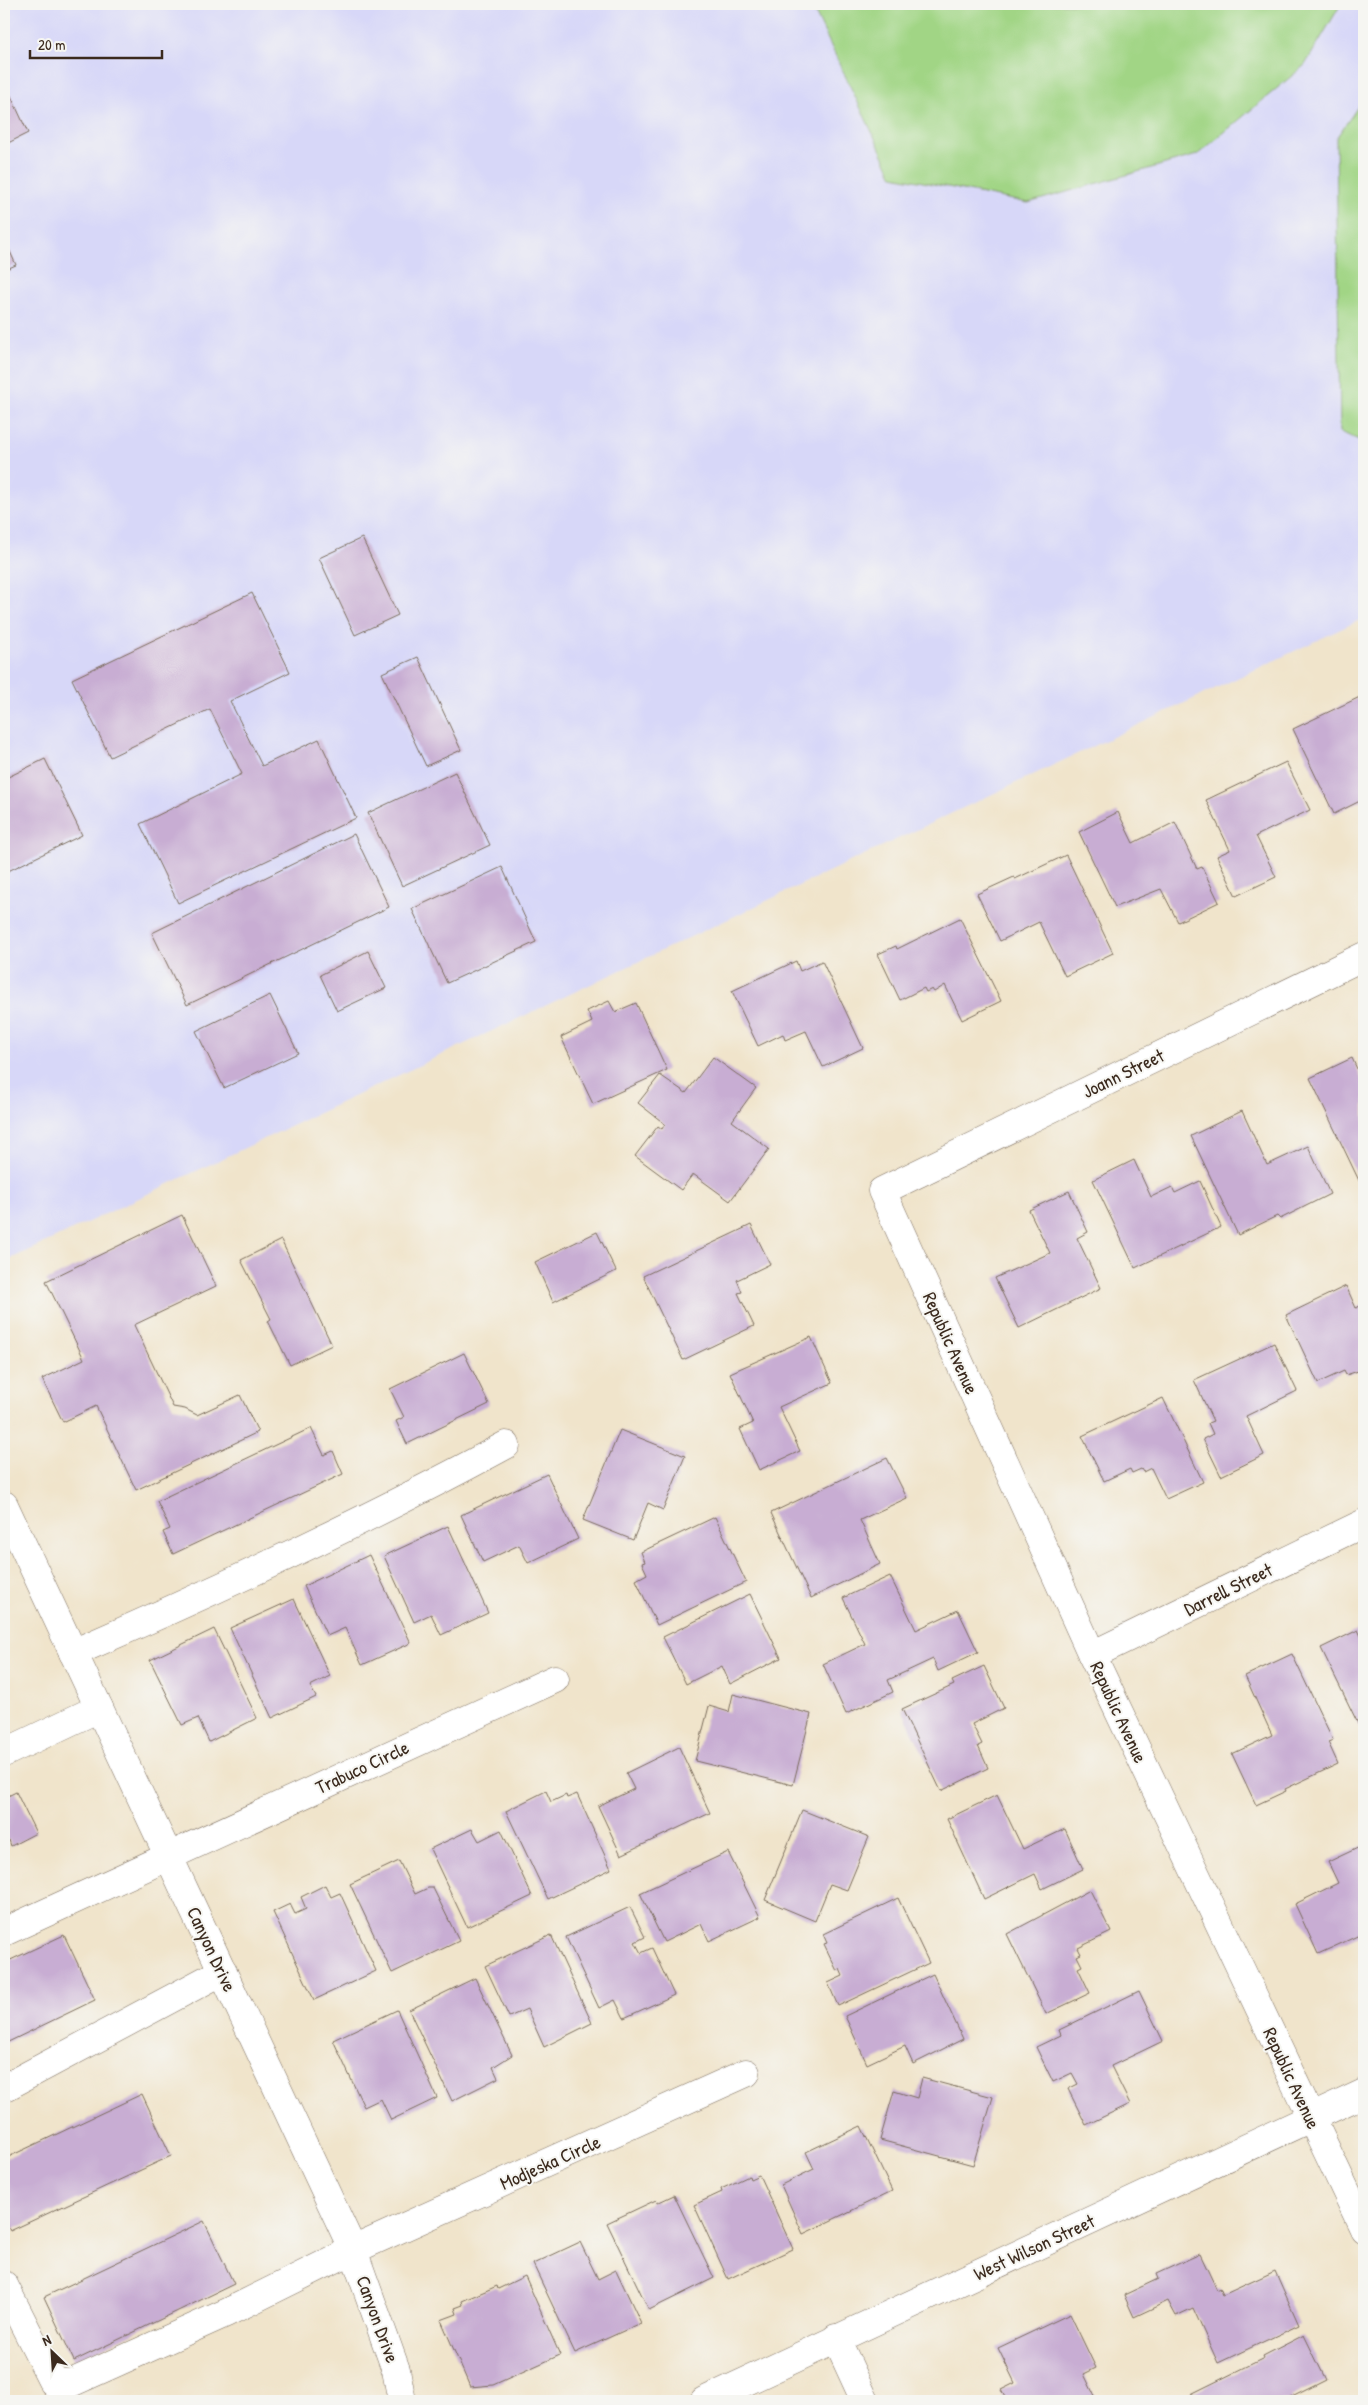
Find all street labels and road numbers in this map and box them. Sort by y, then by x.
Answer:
street label: Joann Street [1078,1042,1169,1104]
street label: Republic Avenue [917,1288,985,1398]
street label: Darrell Street [1179,1556,1277,1622]
street label: Republic Avenue [1084,1657,1154,1767]
street label: Trabuco Circle [311,1734,413,1800]
street label: Canyon Drive [181,1902,243,1996]
street label: Republic Avenue [1257,2023,1327,2133]
street label: Modjeska Circle [496,2128,605,2196]
street label: West Wilson Street [969,2207,1099,2286]
street label: Canyon Drive [350,2272,406,2367]

